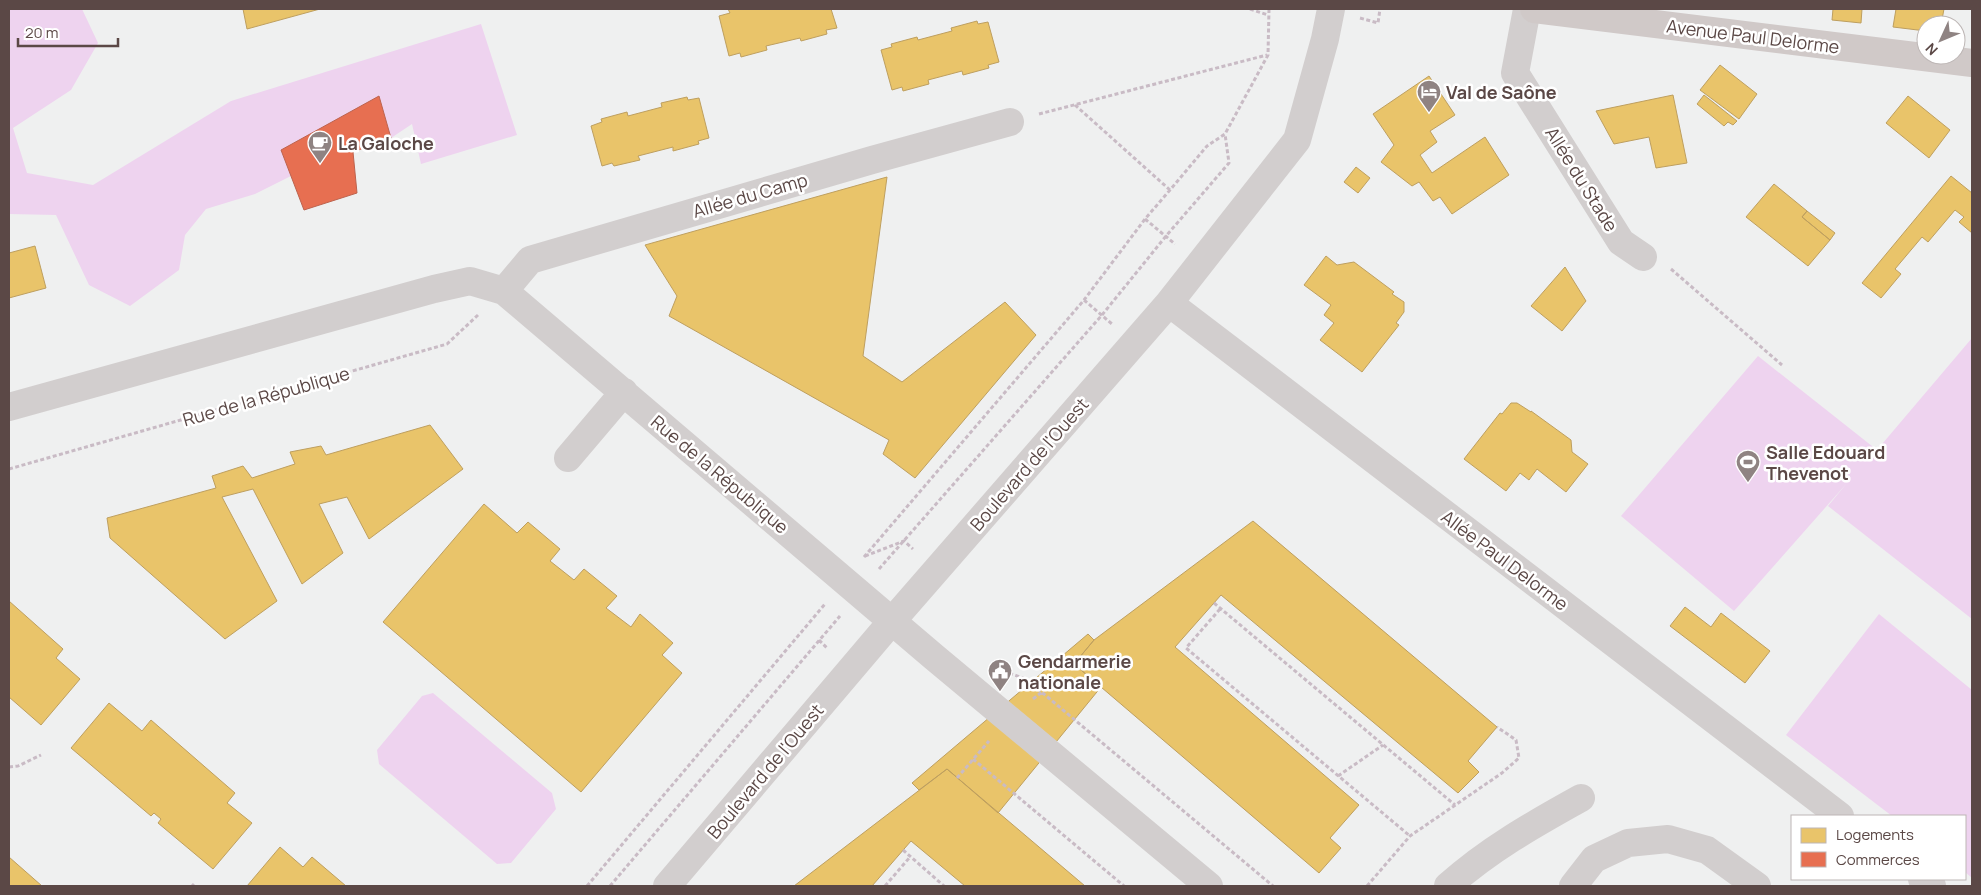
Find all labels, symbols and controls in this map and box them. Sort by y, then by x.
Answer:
street label: Avenue Paul Delorme [1665,13,1841,59]
scale bar [18,15,118,47]
north arrow [1916,15,1966,65]
text: 20 m [25,22,58,43]
text: N [1921,39,1942,60]
hotel icon: Val de Saône [1416,79,1442,113]
place label: Val de Saône [1446,80,1557,104]
street label: Allée du Stade [1540,122,1624,236]
cafe icon: La Galoche [307,130,333,164]
place label: La Galoche [338,131,434,155]
street label: Allée du Camp [690,167,810,223]
street label: Rue de la République [180,361,352,431]
street label: Boulevard de l'Ouest [964,392,1094,536]
street label: Rue de la République [646,409,794,539]
place label: Salle Edouard Thevenot [1766,440,1885,485]
sports icon: Salle Edouard Thevenot [1735,449,1761,483]
street label: Allée Paul Delorme [1437,504,1573,616]
place label: Gendarmerie nationale [1018,649,1132,694]
public building icon: Gendarmerie nationale [987,658,1013,692]
street label: Boulevard de l'Ouest [701,699,829,843]
legend [1791,815,1966,880]
text: Logements [1836,824,1914,845]
text: Commerces [1836,849,1920,870]

